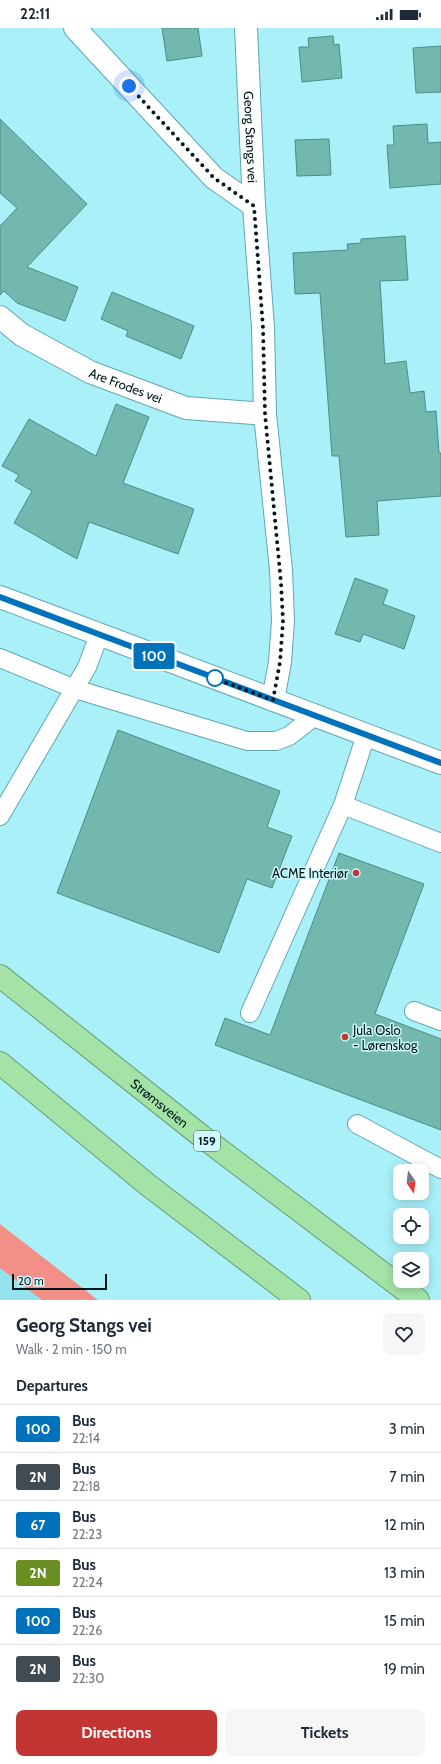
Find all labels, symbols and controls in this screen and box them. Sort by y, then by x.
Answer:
text: 22:11 [20,5,50,23]
your location [119,76,139,96]
street label: Georg Stangs vei [241,91,261,183]
street label: Are Frodes vei [87,364,164,406]
line badge: 100 [131,643,177,669]
text: 100 [142,647,166,665]
unlabelled marker [206,669,224,687]
place label: ACME Interiør [272,865,349,881]
marker: ACME Interiør [351,868,361,878]
place label: Jula Oslo - Lørenskog [352,1022,418,1053]
marker: Jula Oslo - Lørenskog [340,1032,350,1042]
street label: Strømsveien [128,1075,192,1131]
road number: 159 [194,1131,220,1151]
north arrow [393,1164,429,1200]
map controls [393,1164,429,1288]
button: locate [393,1208,429,1244]
button: layers [393,1252,429,1288]
scale bar [12,1272,107,1291]
text: 20 m [18,1274,44,1288]
button: heart [383,1313,425,1355]
text: Georg Stangs vei [16,1314,152,1337]
text: Walk · 2 min · 150 m [16,1341,127,1357]
text: Departures [16,1377,88,1395]
text: Bus [72,1412,96,1430]
text: 100 [26,1420,50,1438]
text: 3 min [389,1420,425,1438]
text: 22:14 [72,1430,100,1446]
text: Bus [72,1460,96,1478]
text: 2N [29,1468,47,1486]
text: 7 min [389,1468,425,1486]
text: 22:18 [72,1478,100,1494]
text: Bus [72,1508,96,1526]
text: 67 [30,1516,46,1534]
text: 12 min [384,1516,425,1534]
text: 22:23 [72,1526,102,1542]
text: Bus [72,1556,96,1574]
text: 2N [29,1564,47,1582]
text: 13 min [384,1564,425,1582]
text: 22:24 [72,1574,103,1590]
text: Bus [72,1604,96,1622]
text: 100 [26,1612,50,1630]
text: 15 min [384,1612,425,1630]
text: 22:26 [72,1622,103,1638]
text: Bus [72,1652,96,1670]
text: 2N [29,1660,47,1678]
text: 19 min [383,1660,425,1678]
text: 22:30 [72,1670,104,1686]
button: Directions [16,1710,217,1756]
button: Tickets [225,1710,425,1756]

